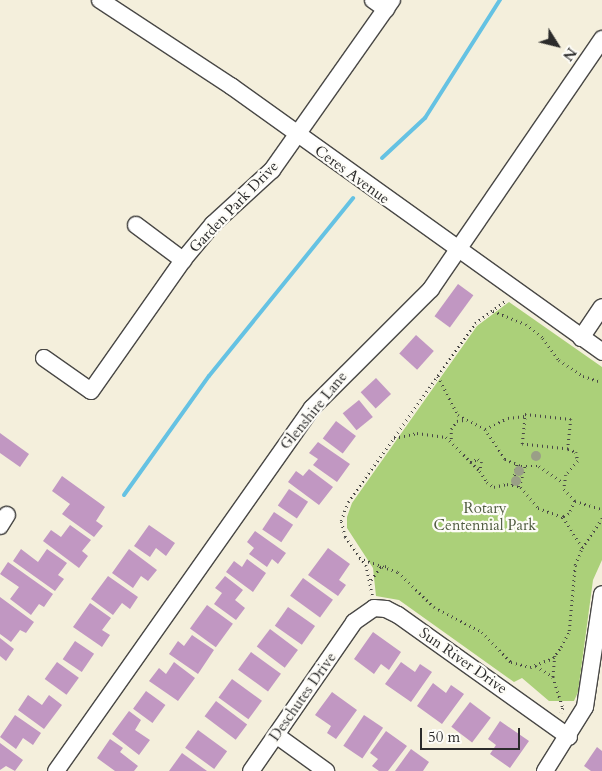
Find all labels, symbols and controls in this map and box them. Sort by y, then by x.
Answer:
north arrow [532,20,582,70]
text: N [558,44,581,65]
street label: Ceres Avenue [311,142,393,208]
street label: Garden Park Drive [186,157,282,257]
street label: Glenshire Lane [277,368,351,454]
park label: Rotary Centennial Park [434,499,536,534]
street label: Sun River Drive [416,624,510,698]
street label: Deschutes Drive [266,649,340,745]
scale bar [422,718,522,750]
text: 50 m [428,727,460,747]

